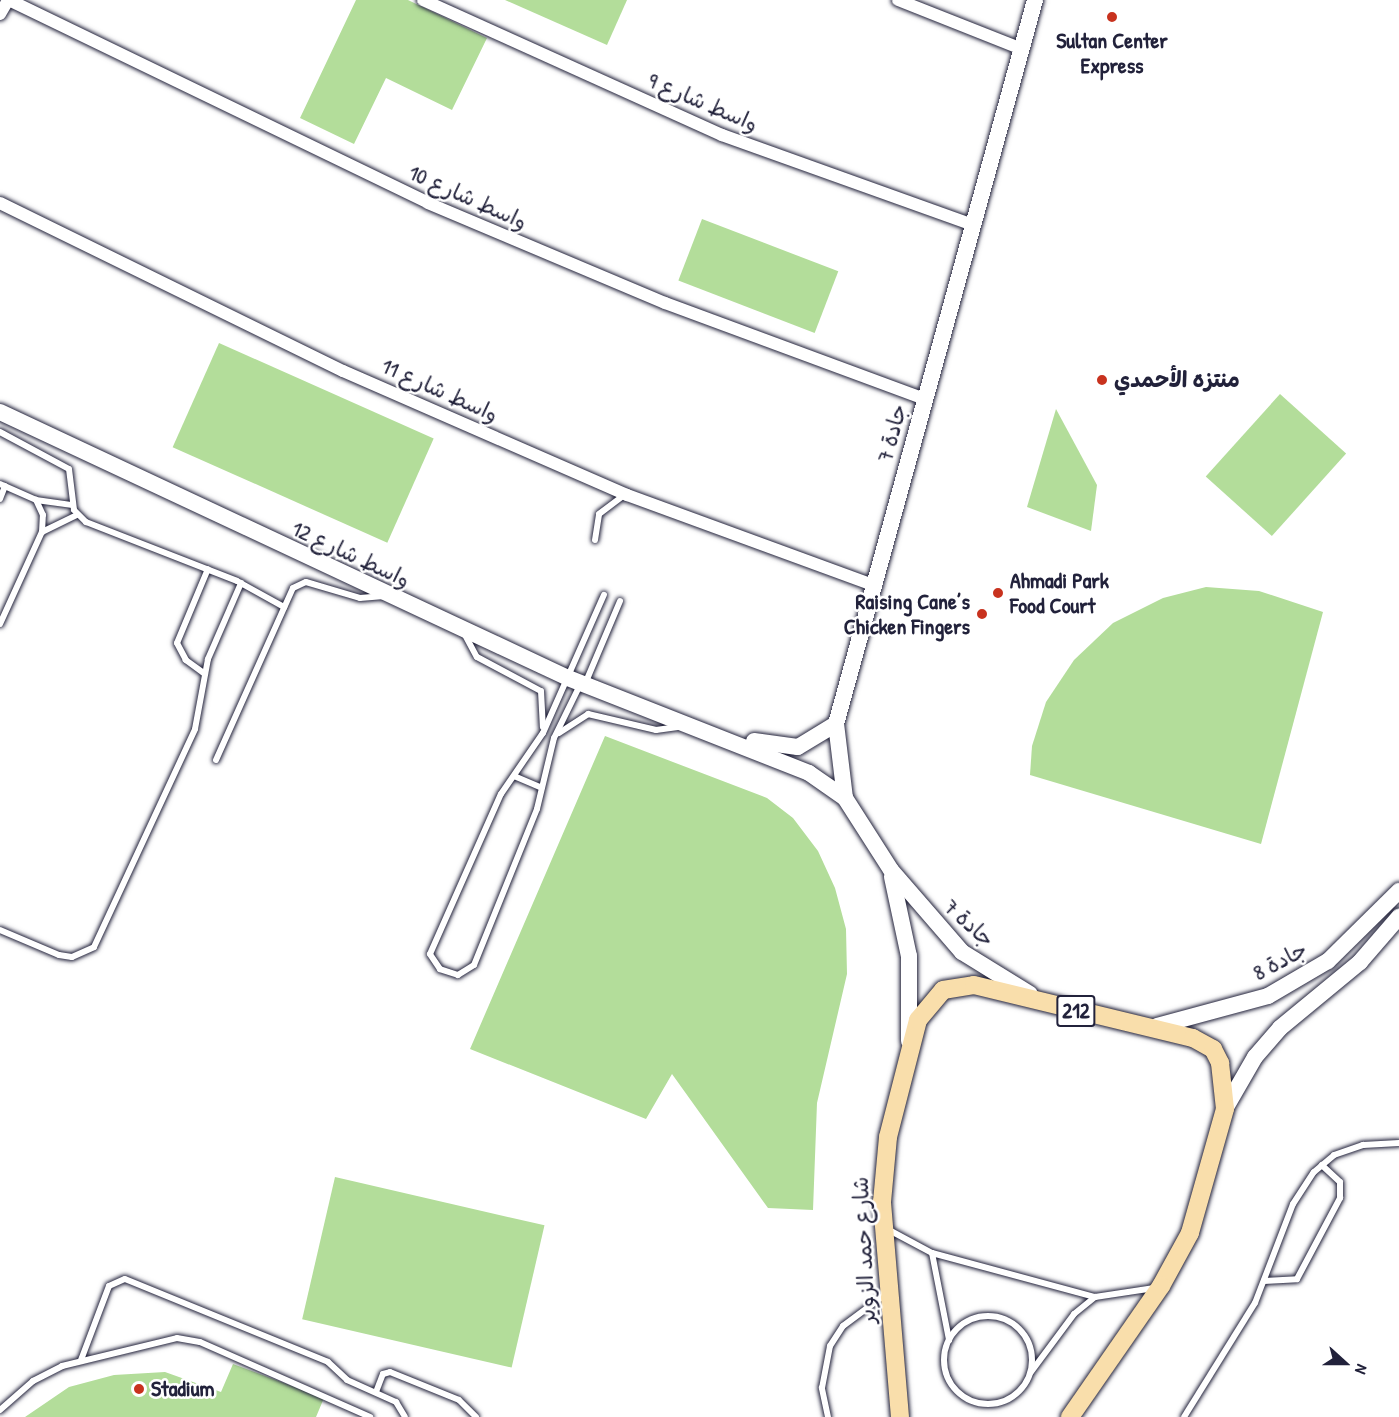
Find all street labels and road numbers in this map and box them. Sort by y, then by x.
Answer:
street label: واسط شارع 9 [644,67,762,137]
street label: واسط شارع 10 [405,159,531,235]
street label: واسط شارع 11 [378,353,502,427]
street label: جادة 7 [872,401,912,465]
street label: واسط شارع 12 [288,515,414,593]
street label: جادة 7 [938,894,1000,952]
street label: جادة 8 [1248,936,1312,986]
road number: 212 [1055,993,1097,1029]
street label: شارع حمد الزوير [847,1176,881,1324]

